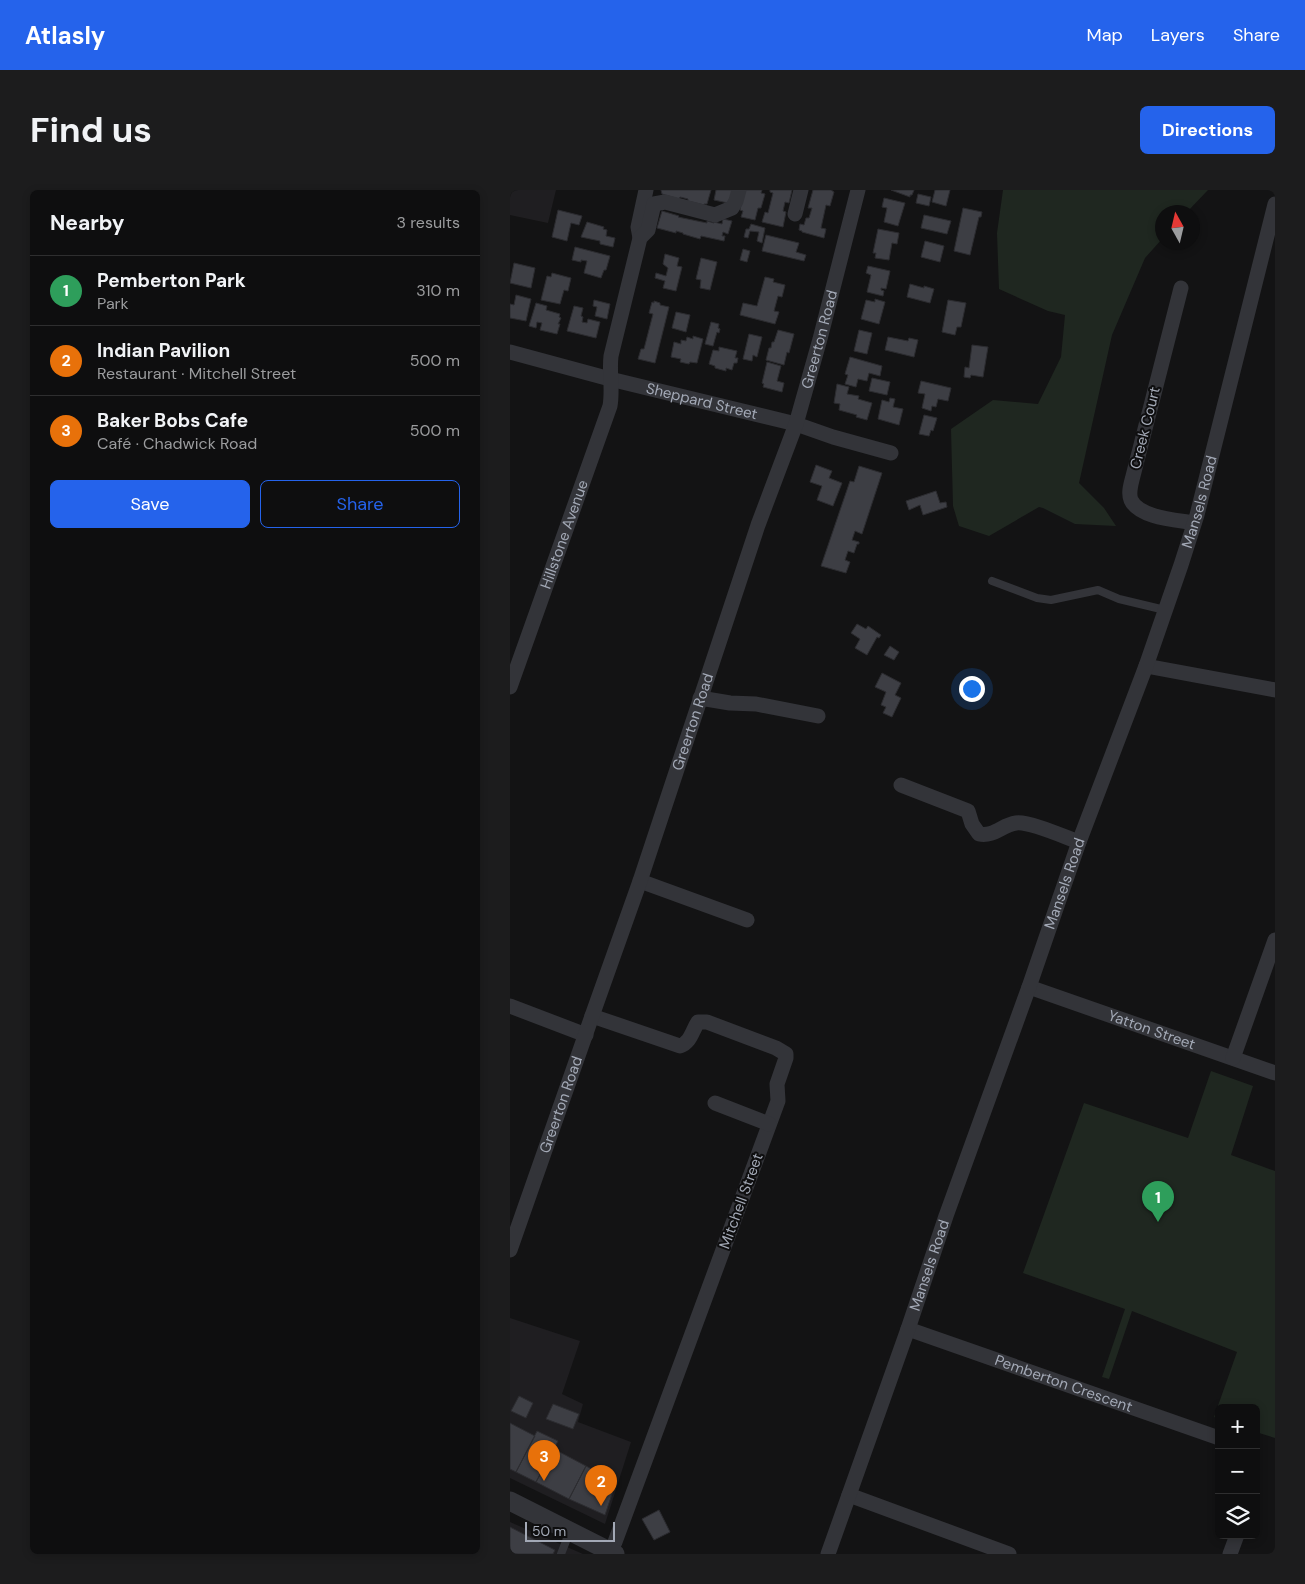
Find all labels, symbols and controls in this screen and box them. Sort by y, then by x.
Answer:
text: Atlasly [25,20,105,51]
text: Map [1087,23,1123,47]
text: Layers [1151,23,1205,47]
text: Share [1233,23,1280,47]
button: Directions [1140,106,1275,154]
text: Find us [30,107,152,153]
north arrow [1155,205,1200,250]
text: Nearby [50,209,124,237]
text: 3 results [397,212,460,233]
text: Pemberton Park [97,268,246,293]
text: 1 [63,280,69,301]
text: 310 m [416,280,460,301]
street label: Greerton Road [796,288,842,391]
text: Park [97,293,129,314]
text: Indian Pavilion [97,338,230,363]
text: 2 [61,350,71,371]
text: 500 m [410,350,460,371]
text: Restaurant · Mitchell Street [97,363,296,384]
street label: Sheppard Street [644,378,760,424]
street label: Creek Court [1125,385,1165,471]
text: Baker Bobs Cafe [97,408,248,433]
text: 3 [61,420,71,441]
text: 500 m [410,420,460,441]
text: Café · Chadwick Road [97,433,257,454]
street label: Mansels Road [1177,453,1222,551]
street label: Hillstone Avenue [536,477,593,592]
button: Save [50,480,250,528]
button: Share [260,480,460,528]
street label: Greerton Road [667,670,718,773]
your location [959,676,985,702]
street label: Mansels Road [1040,835,1090,932]
street label: Yatton Street [1105,1005,1198,1054]
street label: Greerton Road [535,1054,587,1156]
street label: Mitchell Street [714,1150,768,1252]
pin: 1 [1142,1181,1174,1222]
street label: Mansels Road [905,1217,954,1314]
street label: Pemberton Crescent [992,1350,1135,1417]
map controls [1215,1404,1260,1539]
button: + [1215,1404,1260,1449]
pin: 3 [528,1440,560,1481]
button: − [1215,1449,1260,1494]
pin: 2 [585,1465,617,1506]
button: layers [1215,1494,1260,1539]
scale bar [525,1519,615,1542]
text: 50 m [532,1522,566,1540]

